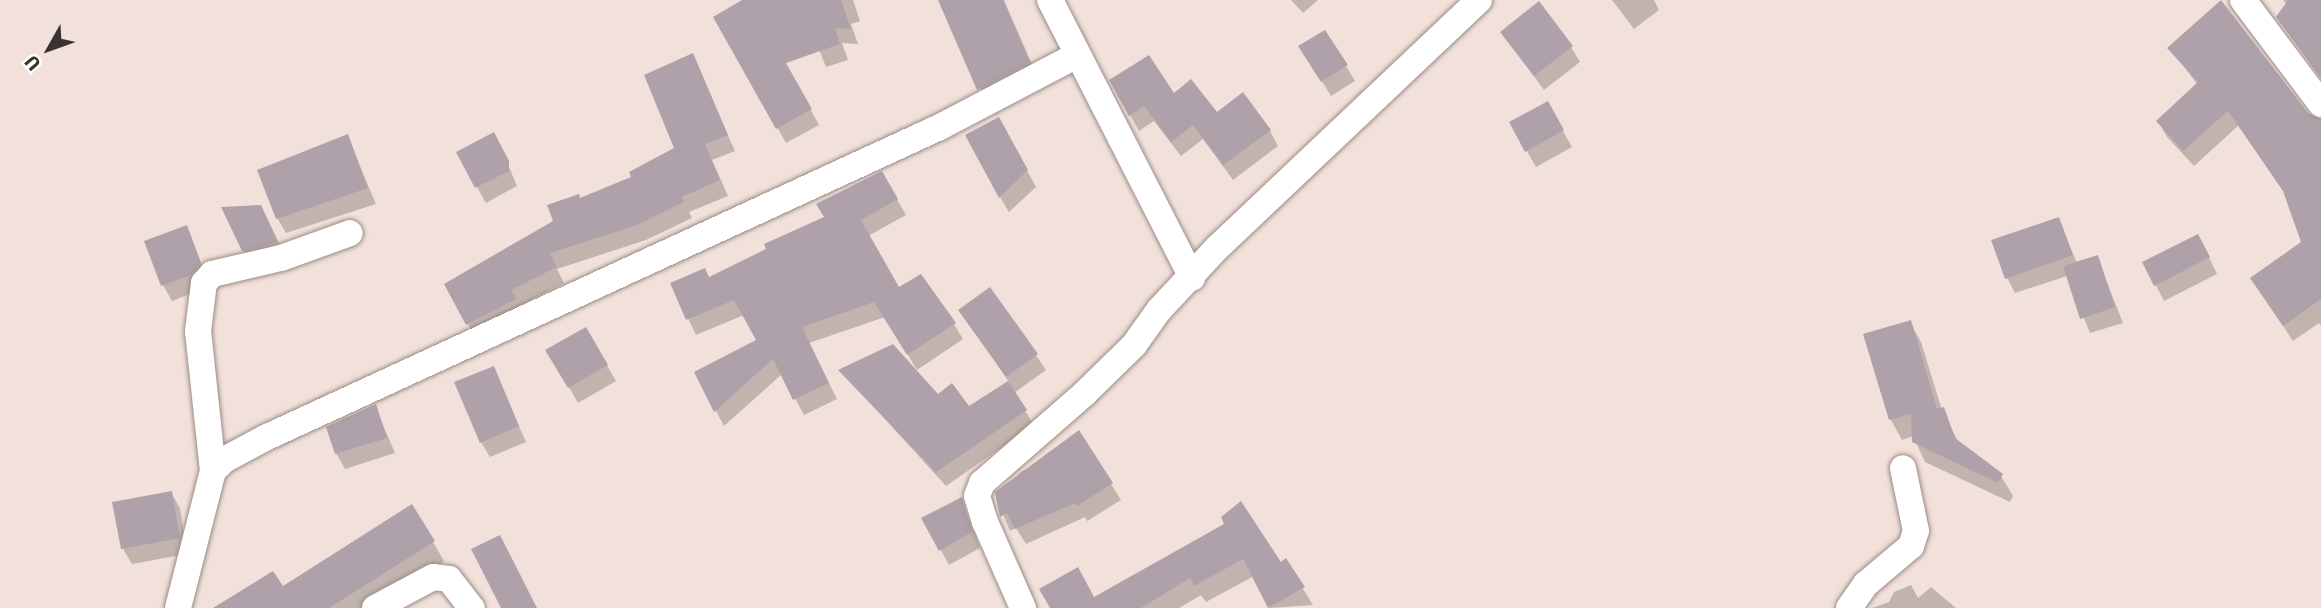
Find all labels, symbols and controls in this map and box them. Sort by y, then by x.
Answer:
north arrow [14,14,84,84]
text: U [20,51,45,75]

